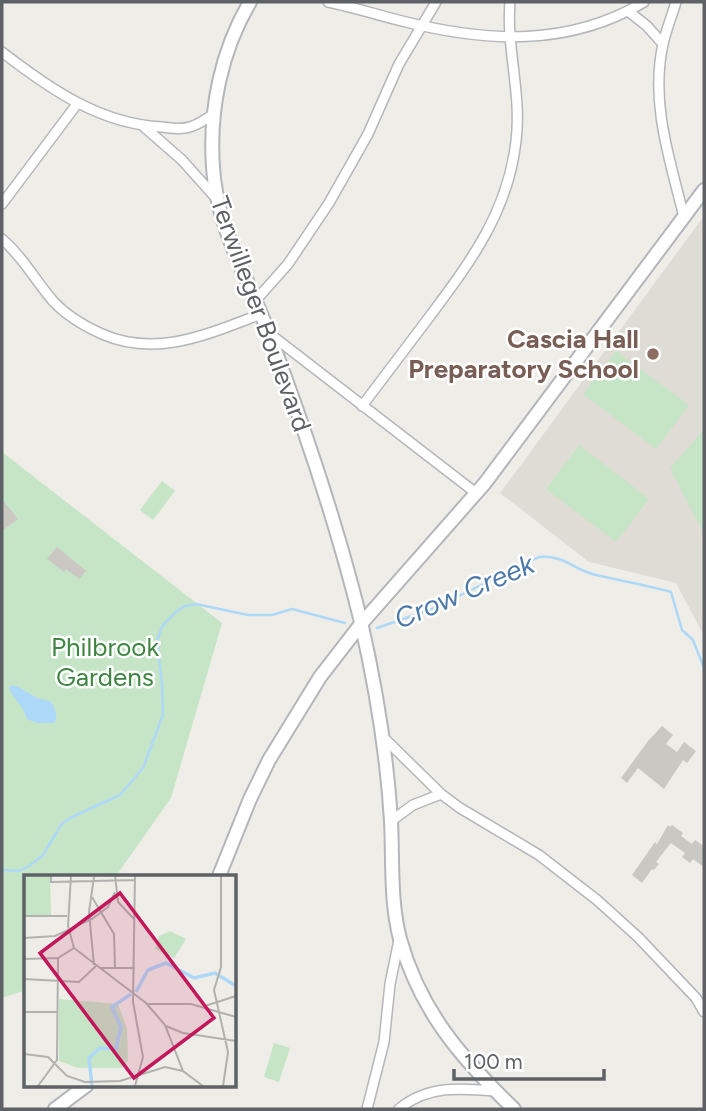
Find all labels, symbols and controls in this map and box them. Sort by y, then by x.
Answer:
street label: Terwilleger Boulevard [204,192,318,436]
place label: Cascia Hall Preparatory School [408,323,639,385]
marker: Cascia Hall Preparatory School [645,346,661,362]
water label: Crow Creek [389,546,540,636]
park label: Philbrook Gardens [51,631,159,693]
inset map [24,875,236,1086]
scale bar [454,1038,604,1082]
text: 100 m [464,1049,523,1074]

